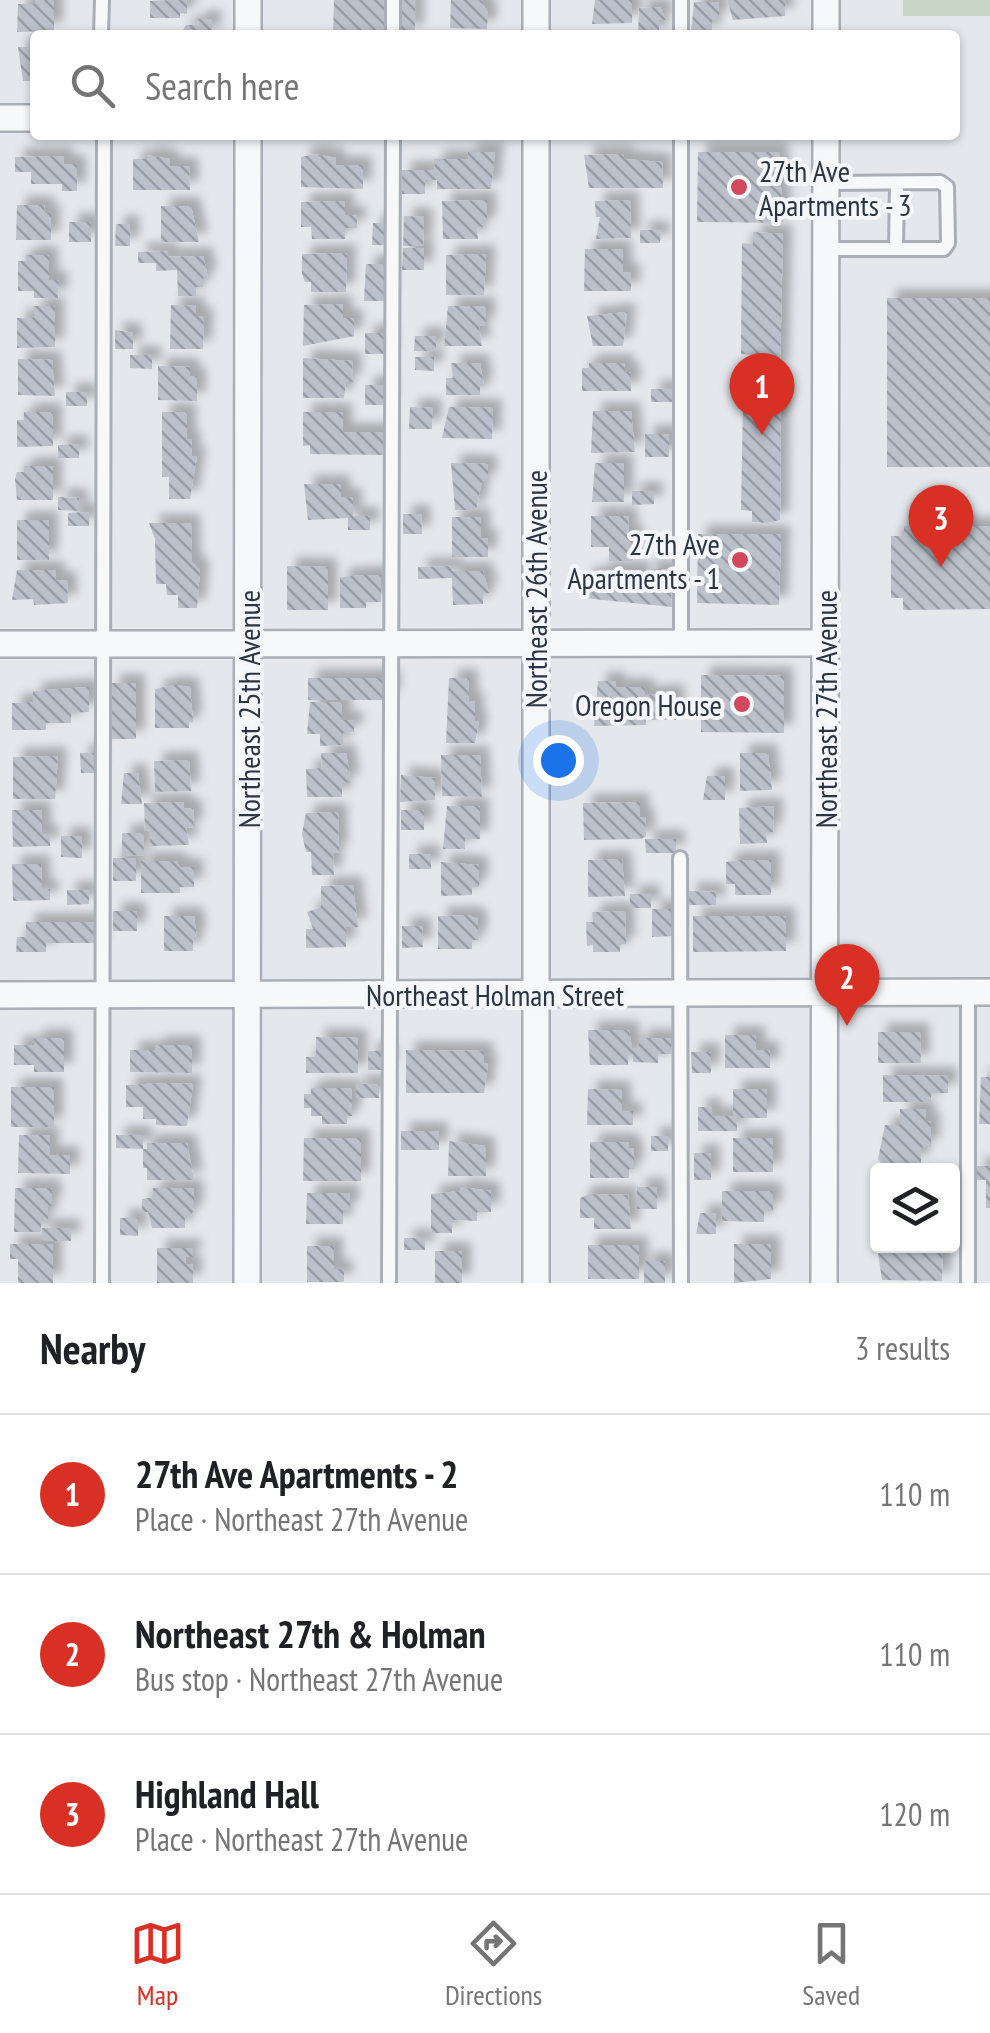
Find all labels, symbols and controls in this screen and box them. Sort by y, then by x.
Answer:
search box [30,30,960,140]
icon: search [65,58,120,113]
text: Search here [145,61,299,110]
place label: 27th Ave Apartments - 3 [759,151,912,224]
marker: 27th Ave Apartments - 3 [728,176,750,198]
pin: 1 [730,352,794,435]
street label: Northeast 26th Avenue [516,470,555,708]
pin: 3 [908,484,974,567]
place label: 27th Ave Apartments - 1 [567,524,720,597]
marker: 27th Ave Apartments - 1 [729,549,751,571]
street label: Northeast 25th Avenue [229,590,268,828]
street label: Northeast 27th Avenue [806,590,845,828]
place label: Oregon House [575,685,722,724]
marker: Oregon House [731,693,753,715]
your location [533,735,584,786]
pin: 2 [814,944,880,1026]
street label: Northeast Holman Street [366,975,625,1014]
map controls [870,1163,960,1253]
button: layers [870,1163,960,1253]
text: Nearby [40,1321,145,1376]
text: 3 results [855,1327,950,1369]
text: 27th Ave Apartments - 2 [135,1449,459,1498]
text: 1 [65,1473,80,1515]
text: 110 m [879,1473,950,1515]
text: Place · Northeast 27th Avenue [135,1498,468,1540]
text: Northeast 27th & Holman [135,1609,485,1658]
text: 2 [65,1633,80,1675]
text: 110 m [879,1633,950,1675]
text: Bus stop · Northeast 27th Avenue [135,1658,503,1700]
text: Highland Hall [135,1769,319,1818]
text: 3 [65,1793,80,1835]
text: 120 m [879,1793,950,1835]
text: Place · Northeast 27th Avenue [135,1818,468,1860]
tab: Map [130,1916,185,2013]
tab: Directions [445,1916,542,2013]
tab: Saved [802,1916,860,2013]

